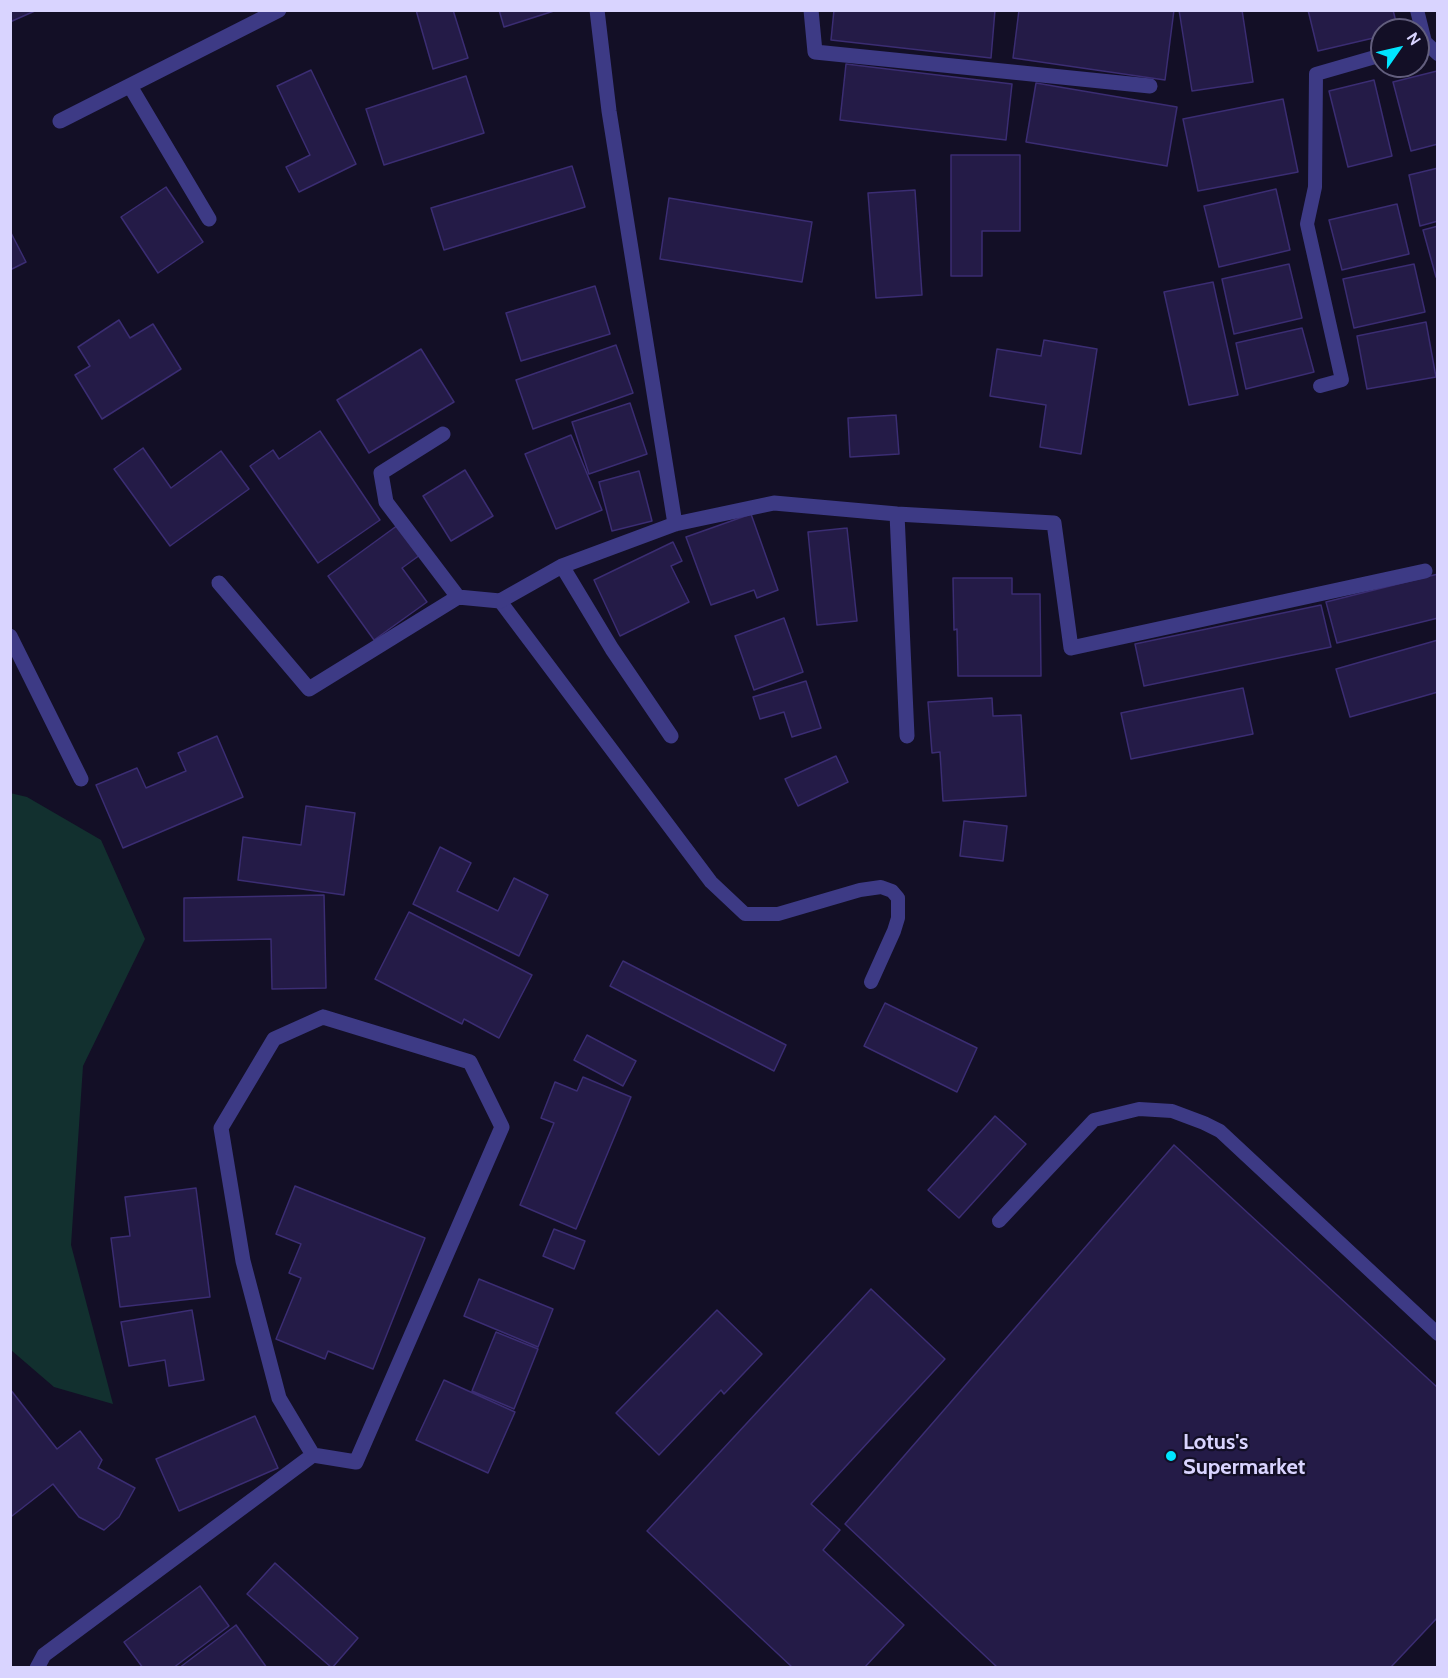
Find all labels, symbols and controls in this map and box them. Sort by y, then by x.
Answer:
north arrow [1370,18,1430,78]
text: N [1403,29,1425,49]
place label: Lotus's Supermarket [1183,1430,1305,1482]
marker: Lotus's Supermarket [1164,1449,1178,1463]

